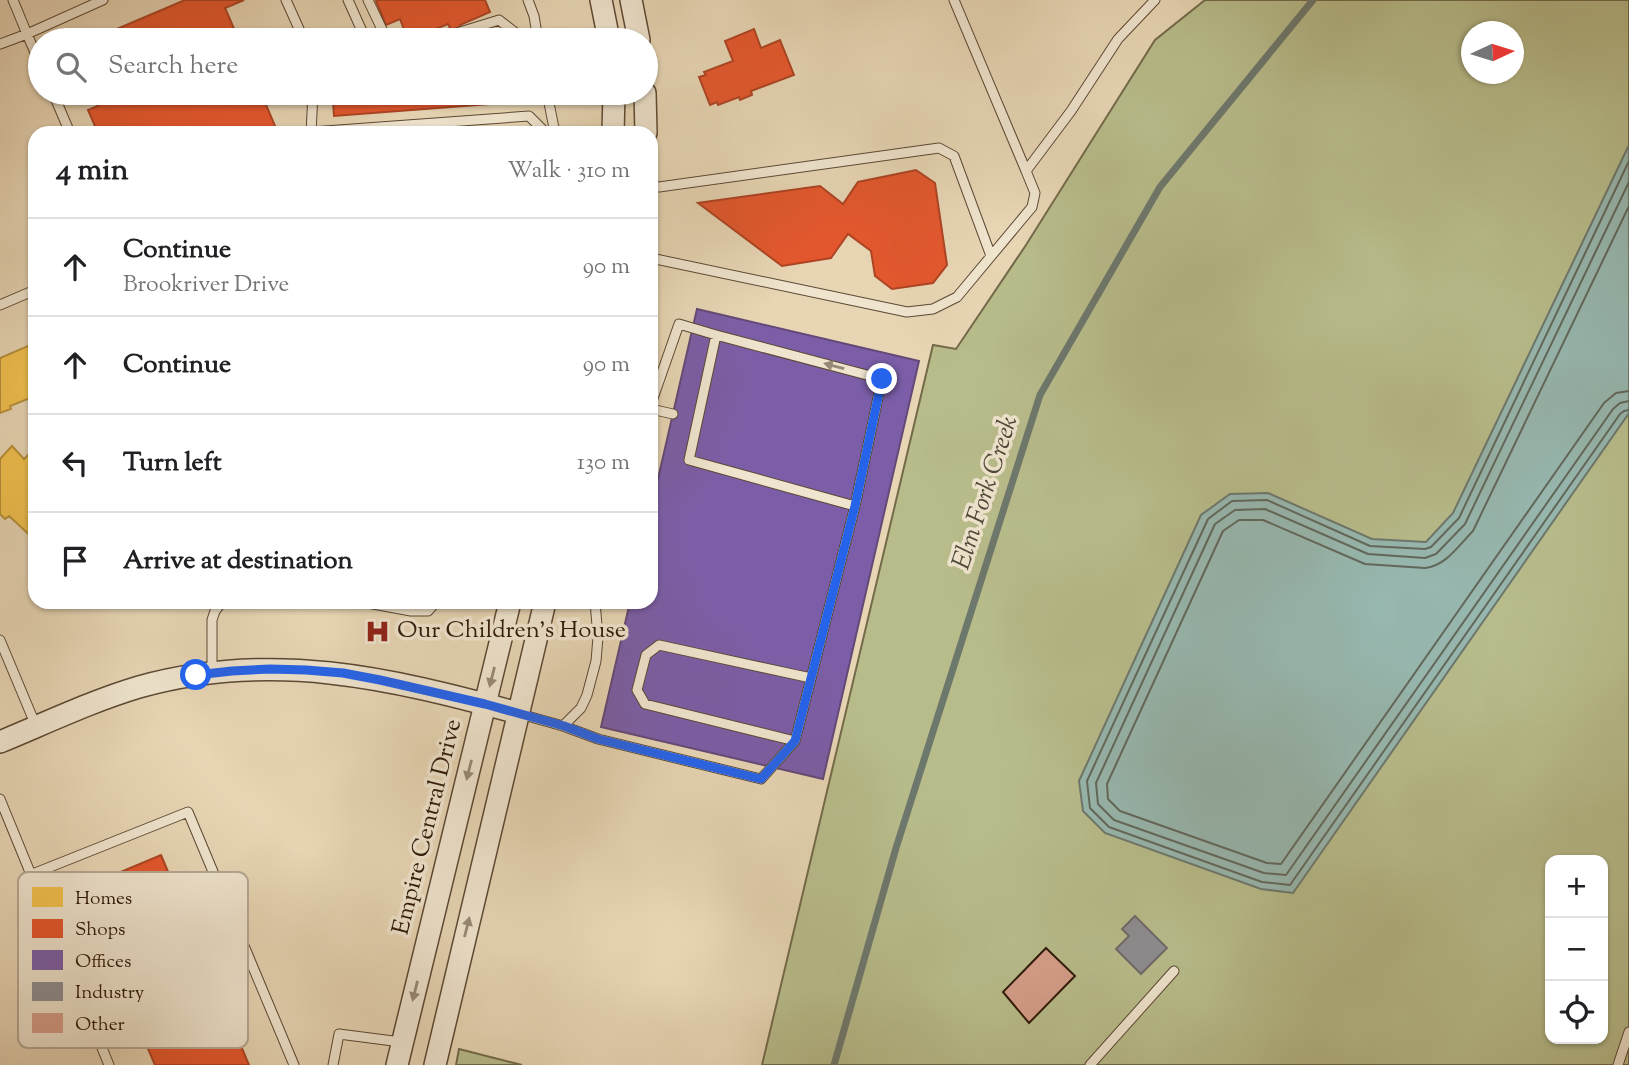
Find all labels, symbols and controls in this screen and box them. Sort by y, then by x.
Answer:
north arrow [1461,21,1524,84]
search box [28,28,658,105]
icon: search [52,48,90,86]
text: Search here [108,48,238,85]
text: 4 min [56,150,129,193]
text: Walk · 310 m [507,155,630,188]
text: Continue [123,232,231,269]
icon: ahead [56,248,94,286]
text: 90 m [583,251,630,284]
text: Brookriver Drive [123,269,289,302]
icon: ahead [56,346,94,384]
text: Continue [123,347,231,384]
text: 90 m [583,349,630,382]
one-way arrow [824,361,845,371]
route end [866,363,897,394]
water label: Elm Fork Creek [944,411,1028,575]
icon: left [56,444,94,482]
text: Turn left [123,445,222,482]
text: 130 m [577,447,630,480]
icon: arrive [56,542,94,580]
text: Arrive at destination [123,543,353,580]
place label: Our Children's House [397,614,626,648]
hospital icon: Our Children's House [363,617,391,645]
route start [180,659,211,690]
one-way arrow [486,666,497,688]
street label: Empire Central Drive [385,716,471,938]
one-way arrow [463,760,474,782]
map controls [1545,855,1608,1044]
button: + [1545,855,1608,918]
legend [18,872,248,1048]
text: Homes [75,886,132,913]
one-way arrow [462,916,473,938]
text: Shops [75,917,126,944]
button: − [1545,918,1608,981]
text: Offices [75,949,131,976]
text: Industry [75,980,145,1007]
one-way arrow [409,981,420,1003]
button: locate [1545,981,1608,1044]
text: Other [75,1012,125,1039]

